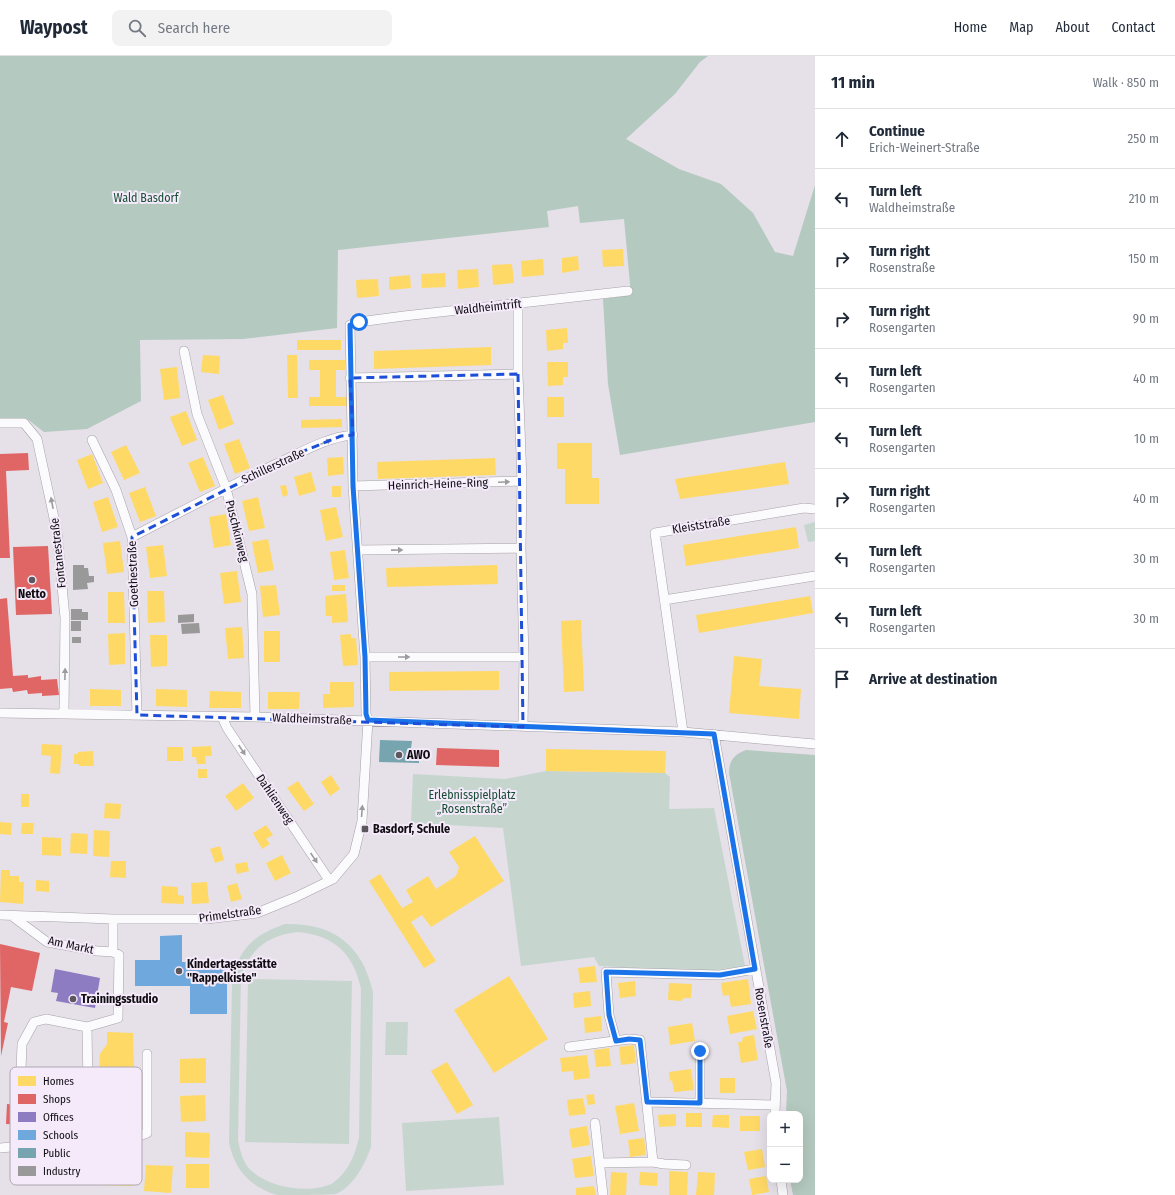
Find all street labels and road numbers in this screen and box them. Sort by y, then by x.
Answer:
street label: Waldheimtrift [454,297,522,317]
street label: Schillerstraße [239,445,307,487]
street label: Heinrich-Heine-Ring [388,475,489,493]
street label: Puschkinweg [223,499,252,564]
street label: Kleiststraße [671,513,731,536]
street label: Fontanestraße [47,517,69,589]
street label: Goethestraße [125,541,141,607]
street label: Waldheimstraße [272,711,352,727]
street label: Dahlienweg [253,771,297,827]
street label: Primelstraße [198,903,262,925]
street label: Am Markt [47,933,95,957]
street label: Rosenstraße [752,987,776,1049]

